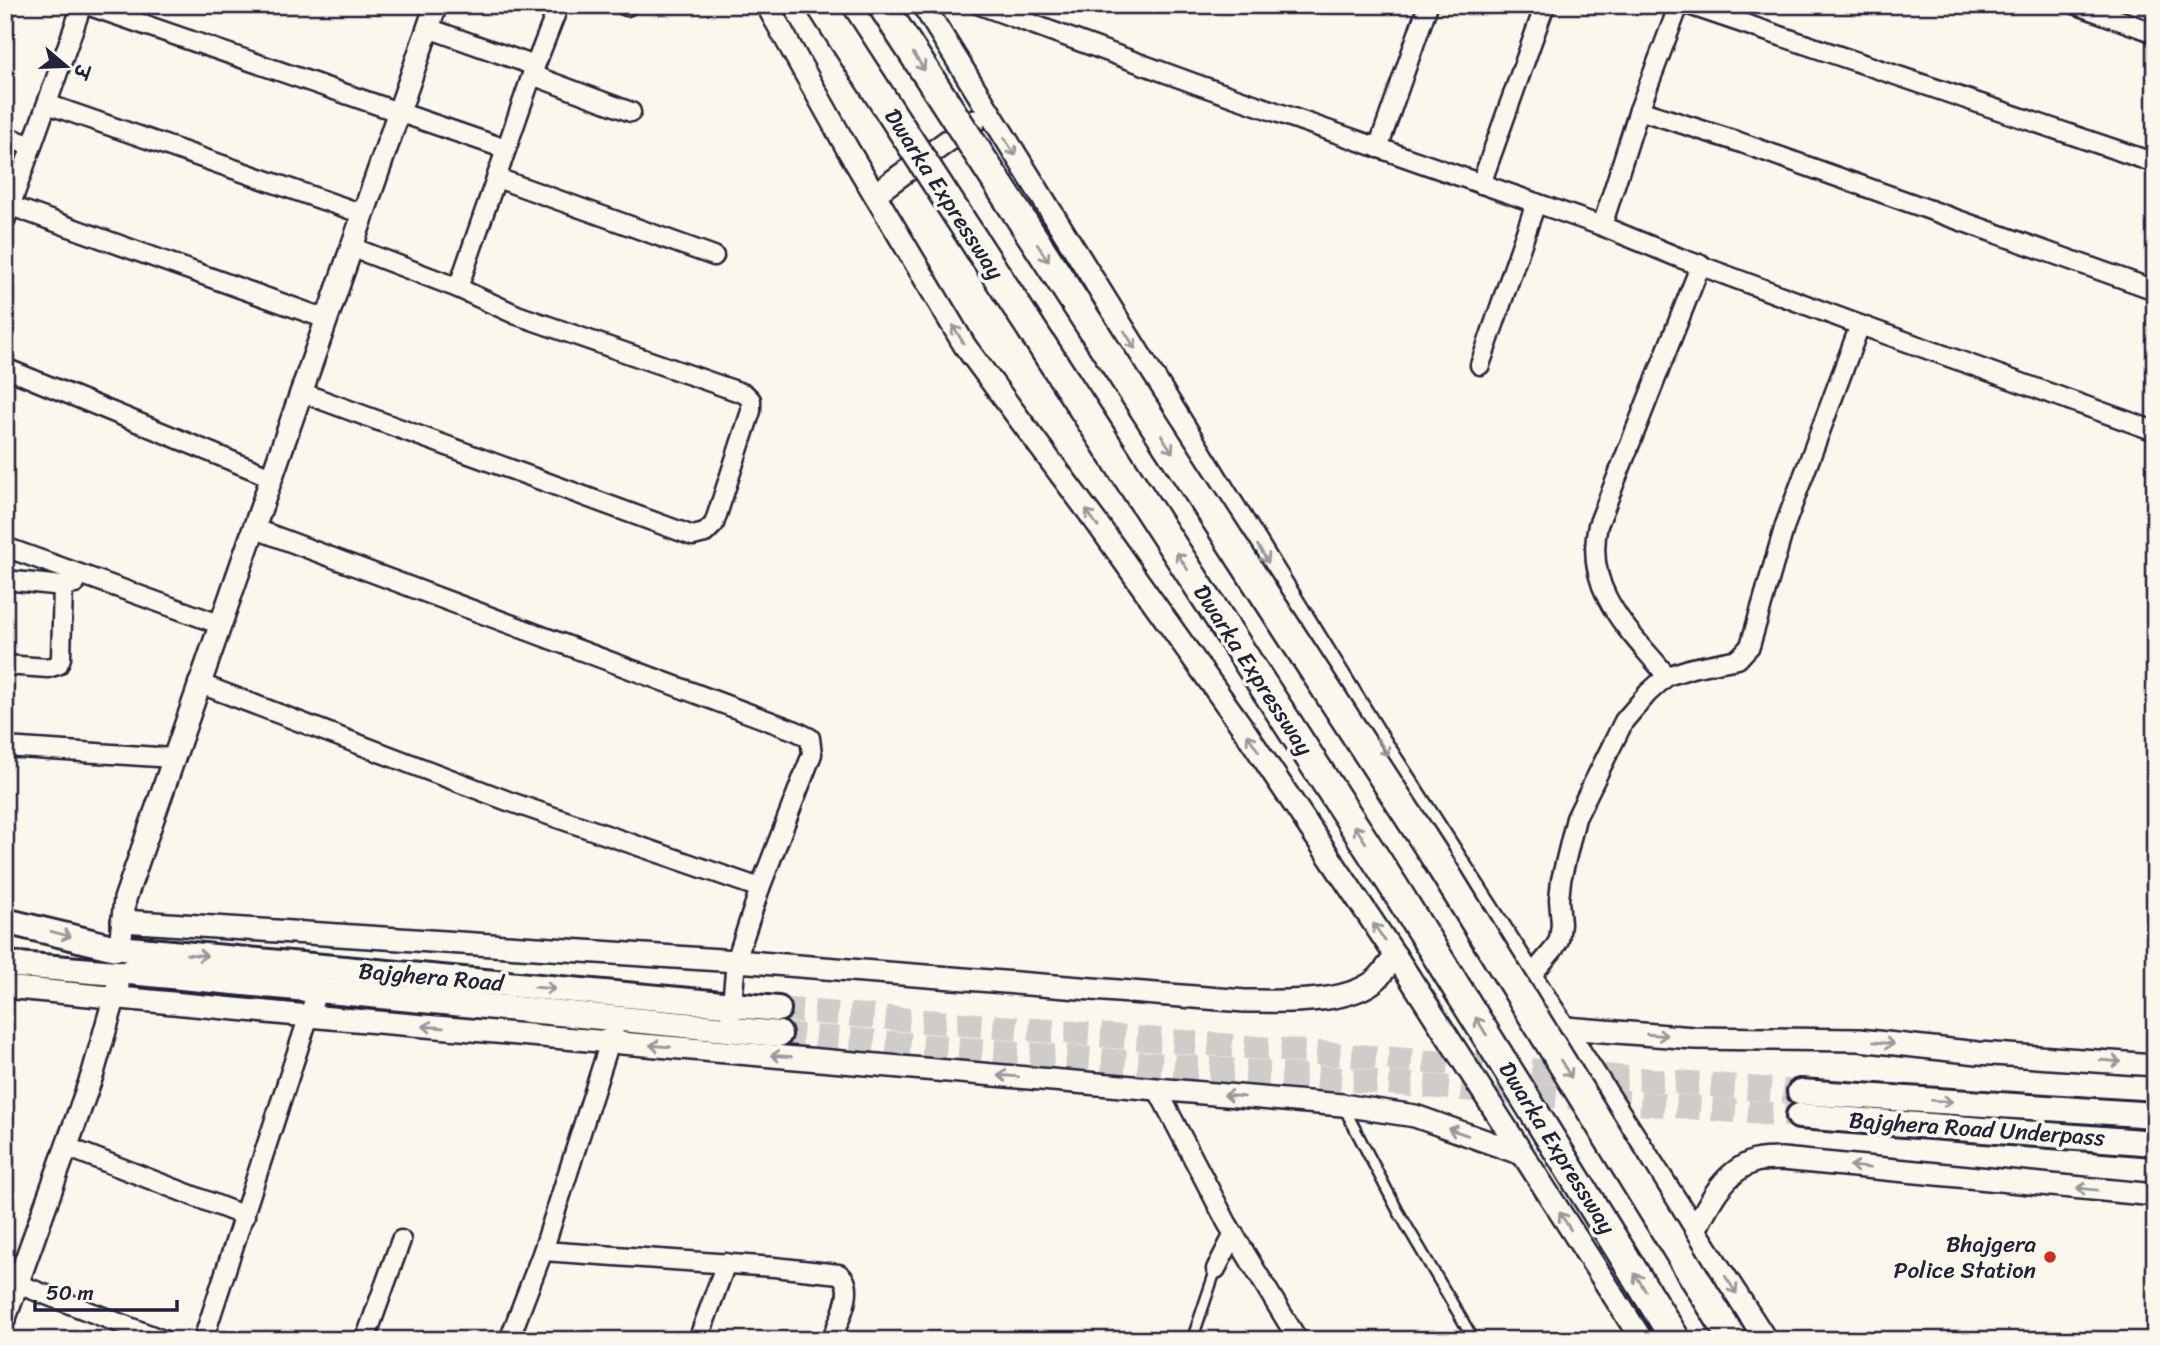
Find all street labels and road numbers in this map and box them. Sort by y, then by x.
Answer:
street label: Dwarka Expressway [873,100,1015,288]
street label: Dwarka Expressway [1182,576,1324,764]
street label: Bajghera Road [357,950,507,1004]
street label: Dwarka Expressway [1487,1053,1627,1243]
street label: Bajghera Road Underpass [1848,1100,2107,1158]

